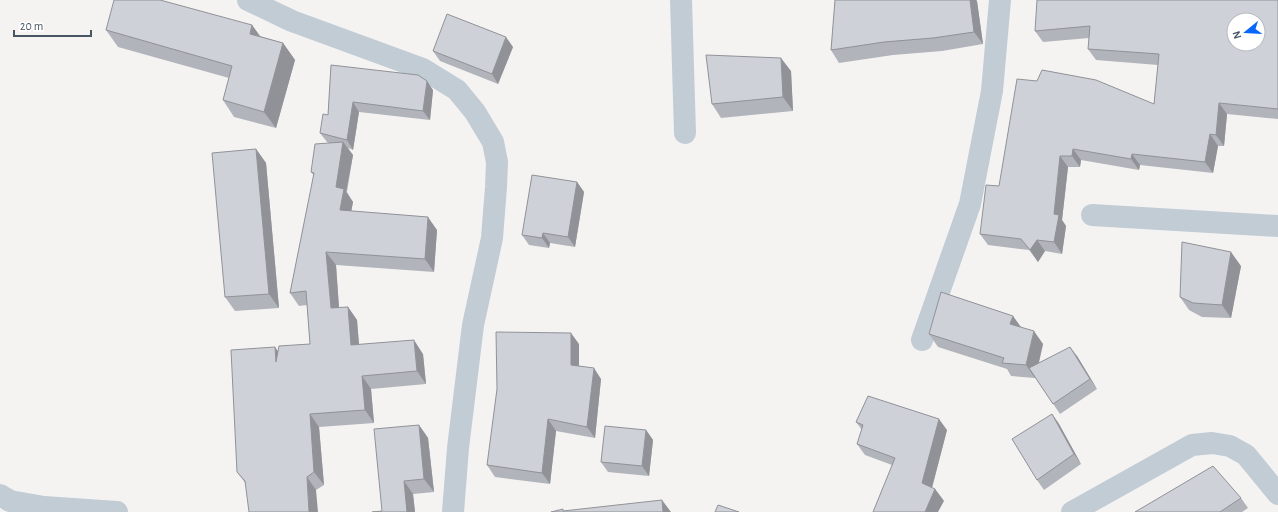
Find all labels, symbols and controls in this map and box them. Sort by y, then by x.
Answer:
scale bar [14,12,91,38]
north arrow [1226,12,1266,52]
text: 20 m [20,20,43,32]
text: N [1231,30,1243,40]

